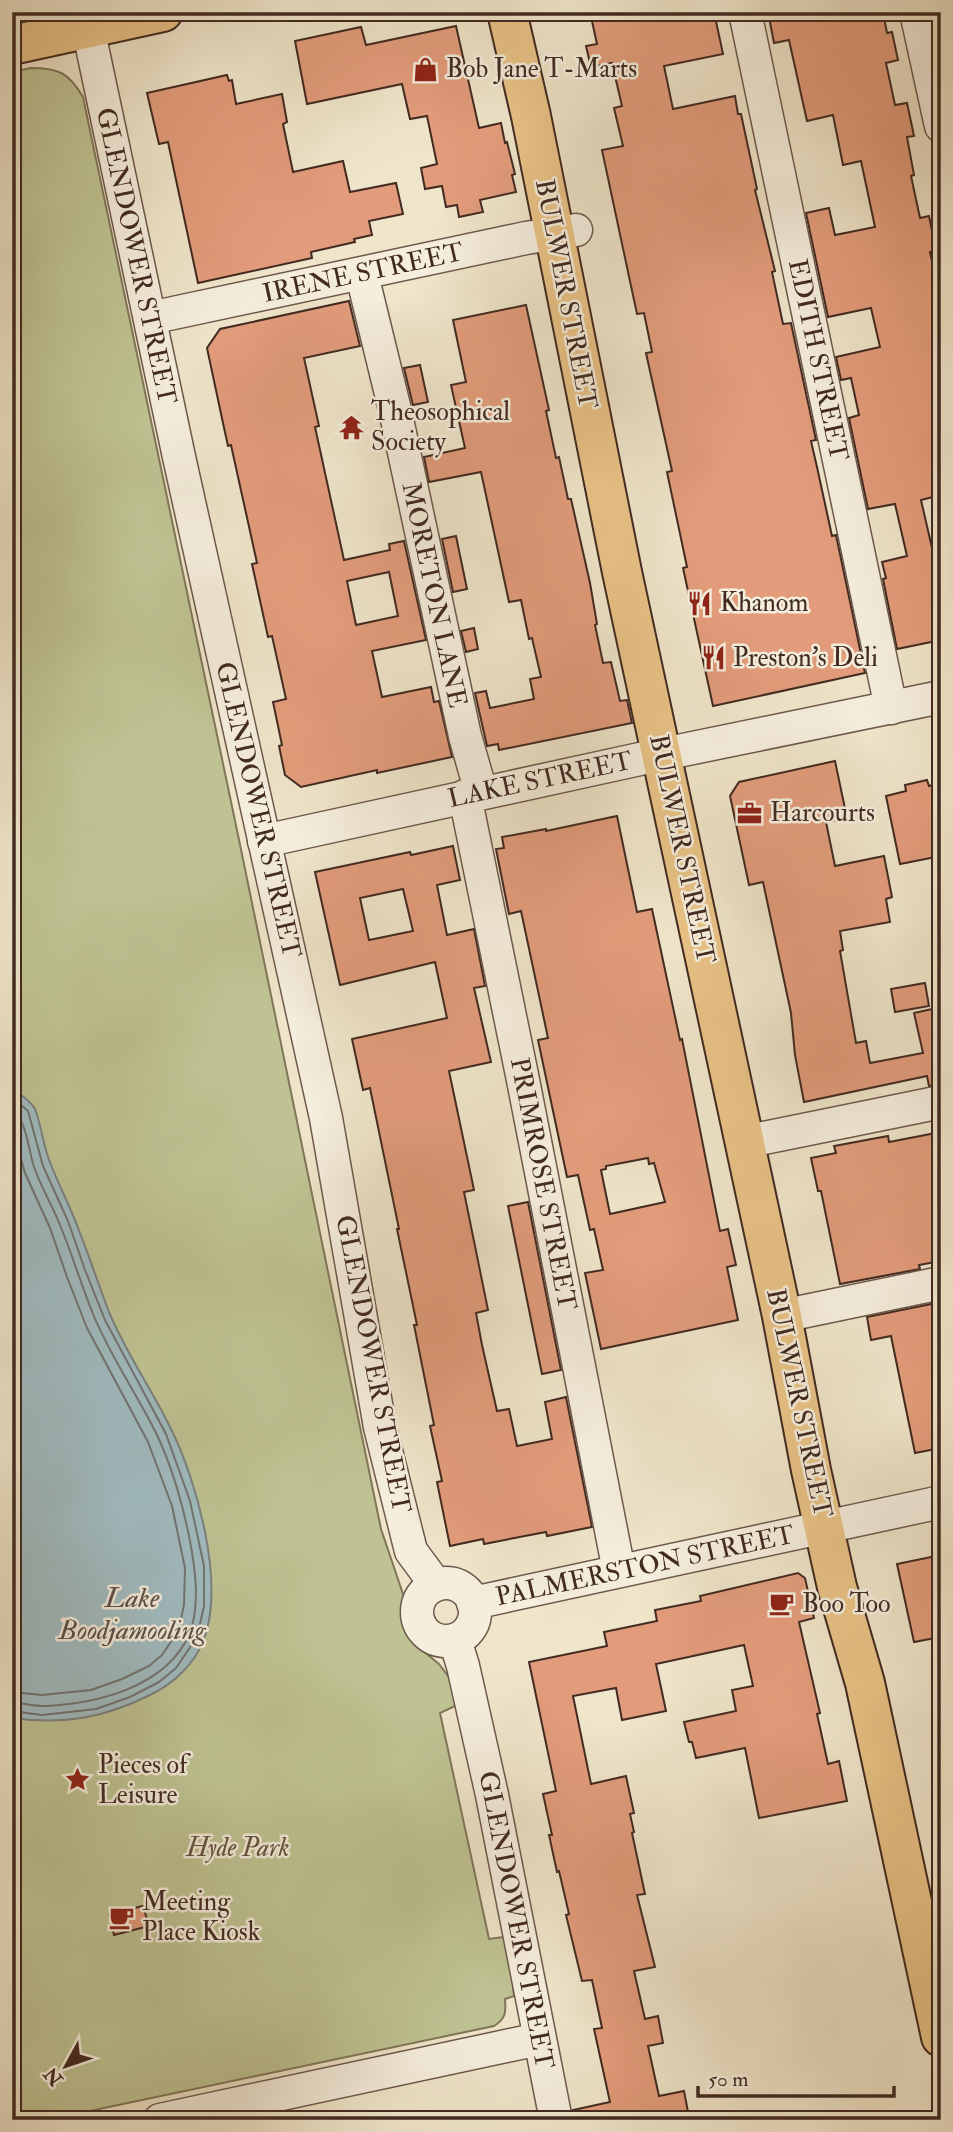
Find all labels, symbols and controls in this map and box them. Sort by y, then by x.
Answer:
place label: Bob Jane T-Marts [446,53,637,85]
shop icon: Bob Jane T-Marts [412,55,440,83]
street label: GLENDOWER STREET [89,105,183,407]
street label: BULWER STREET [528,176,604,412]
street label: IRENE STREET [260,236,466,310]
street label: EDITH STREET [781,256,855,464]
place label: Theosophical Society [371,396,510,458]
temple icon: Theosophical Society [337,413,365,441]
street label: MORETON LANE [394,479,474,711]
place label: Khanom [720,587,809,619]
restaurant icon: Khanom [686,589,714,617]
place label: Preston's Deli [733,642,878,674]
restaurant icon: Preston's Deli [699,644,727,672]
street label: GLENDOWER STREET [208,659,308,961]
street label: BULWER STREET [642,731,722,967]
street label: LAKE STREET [445,745,635,815]
place label: Harcourts [770,797,875,829]
office icon: Harcourts [736,799,764,827]
street label: PRIMROSE STREET [503,1055,583,1313]
street label: GLENDOWER STREET [328,1212,418,1516]
street label: BULWER STREET [759,1285,839,1521]
street label: PALMERSTON STREET [493,1519,797,1613]
water label: Lake Boodjamooling [57,1581,207,1648]
place label: Boo Too [802,1588,891,1620]
cafe icon: Boo Too [768,1590,796,1618]
place label: Pieces of Leisure [98,1749,191,1811]
place icon: Pieces of Leisure [64,1766,92,1794]
street label: GLENDOWER STREET [471,1768,561,2072]
park label: Hyde Park [185,1832,290,1864]
place label: Meeting Place Kiosk [142,1886,261,1948]
cafe icon: Meeting Place Kiosk [108,1903,136,1931]
north arrow [32,2030,102,2100]
scale bar [698,2055,894,2099]
text: N [38,2061,69,2091]
text: 50 m [708,2066,749,2093]

